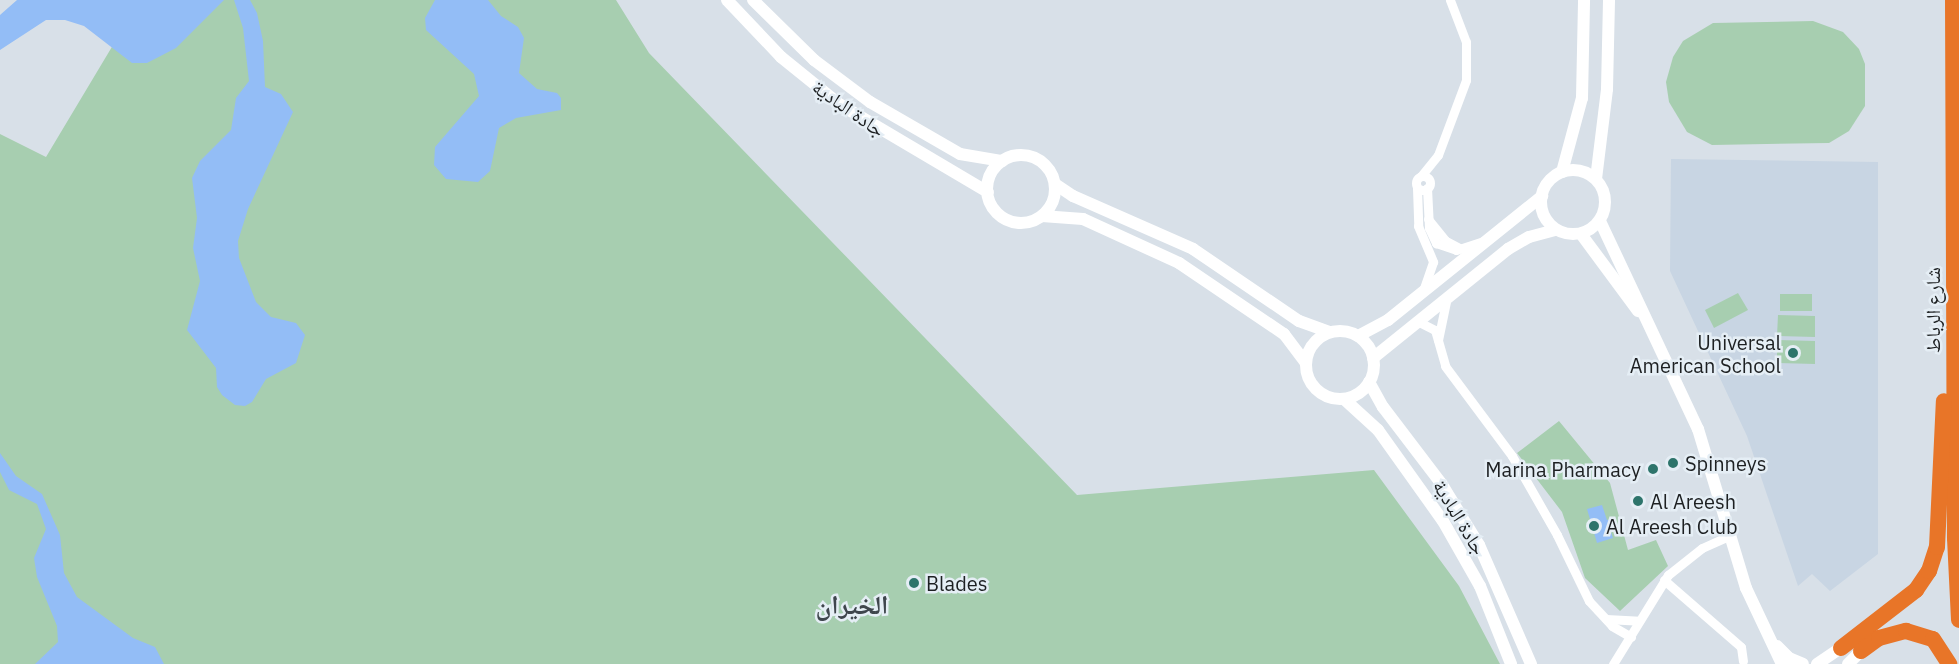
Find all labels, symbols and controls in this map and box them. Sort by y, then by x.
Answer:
street label: جادة البادية [808,74,890,142]
street label: شارع الرباط [1920,267,1944,353]
place label: Universal American School [1630,330,1781,377]
marker: Universal American School [1786,346,1800,360]
place label: Spinneys [1685,451,1766,475]
marker: Spinneys [1666,456,1680,470]
place label: Marina Pharmacy [1485,457,1641,481]
marker: Marina Pharmacy [1646,462,1660,476]
street label: جادة البادية [1428,475,1492,559]
place label: Al Areesh [1650,489,1736,513]
marker: Al Areesh [1631,494,1645,508]
place label: Al Areesh Club [1606,514,1738,538]
marker: Al Areesh Club [1587,519,1601,533]
place label: Blades [926,571,987,595]
marker: Blades [907,576,921,590]
district label: الخيران [816,589,888,621]

